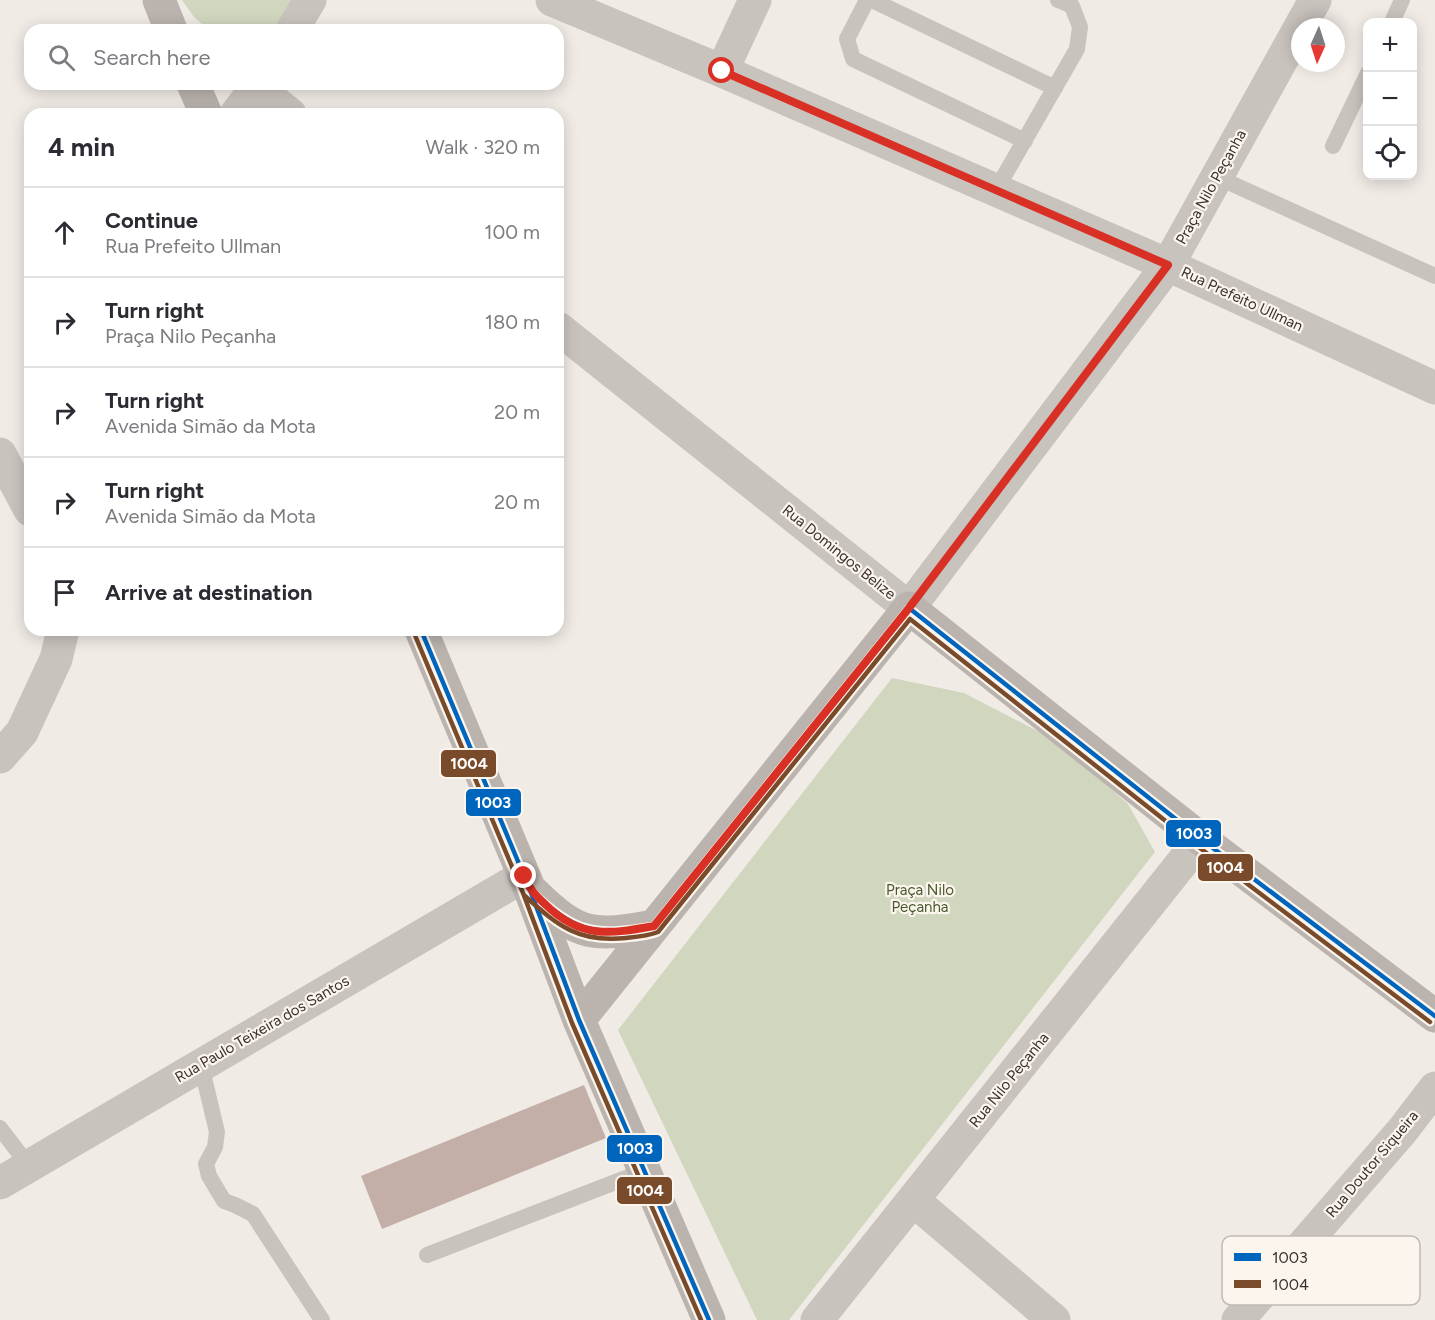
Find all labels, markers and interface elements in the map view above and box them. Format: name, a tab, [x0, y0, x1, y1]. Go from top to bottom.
north arrow	[1291, 18, 1345, 72]
map controls	[1363, 18, 1417, 180]
button: +	[1363, 18, 1417, 72]
search box	[24, 24, 564, 90]
icon: search	[45, 41, 78, 74]
text: Search here	[93, 44, 211, 71]
route start	[708, 57, 734, 83]
button: −	[1363, 72, 1417, 126]
street label: Praça Nilo Peçanha	[1172, 126, 1250, 248]
button: locate	[1363, 126, 1417, 180]
text: 4 min	[48, 131, 115, 163]
text: Walk · 320 m	[426, 135, 540, 159]
text: Continue	[105, 207, 198, 234]
icon: ahead	[48, 216, 81, 249]
text: 100 m	[484, 220, 540, 244]
text: Rua Prefeito Ullman	[105, 234, 281, 258]
street label: Rua Prefeito Ullman	[1178, 263, 1306, 335]
text: Turn right	[105, 297, 204, 324]
icon: right	[48, 306, 81, 339]
text: 180 m	[485, 310, 540, 334]
text: Praça Nilo Peçanha	[105, 324, 276, 348]
text: Turn right	[105, 387, 204, 414]
icon: right	[48, 396, 81, 429]
text: 20 m	[494, 400, 540, 424]
text: Avenida Simão da Mota	[105, 414, 316, 438]
text: Turn right	[105, 477, 204, 504]
icon: right	[48, 486, 81, 519]
text: 20 m	[494, 490, 540, 514]
street label: Rua Domingos Belize	[779, 501, 899, 603]
text: Avenida Simão da Mota	[105, 504, 316, 528]
icon: arrive	[48, 576, 81, 609]
text: Arrive at destination	[105, 579, 313, 606]
line badge: 1004	[440, 749, 497, 778]
text: 1004	[450, 754, 488, 773]
line badge: 1003	[465, 788, 522, 817]
text: 1003	[475, 793, 511, 812]
line badge: 1003	[1165, 819, 1222, 848]
text: 1003	[1176, 824, 1212, 843]
line badge: 1004	[1197, 853, 1254, 882]
text: 1004	[1206, 858, 1244, 877]
route end	[510, 862, 536, 888]
park label: Praça Nilo Peçanha	[886, 881, 954, 916]
street label: Rua Paulo Teixeira dos Santos	[172, 972, 352, 1086]
street label: Rua Nilo Peçanha	[965, 1029, 1053, 1131]
street label: Rua Doutor Siqueira	[1322, 1107, 1422, 1221]
line badge: 1003	[606, 1134, 663, 1163]
text: 1003	[617, 1139, 653, 1158]
line badge: 1004	[616, 1176, 673, 1205]
text: 1004	[626, 1181, 664, 1200]
legend	[1222, 1236, 1420, 1305]
text: 1003	[1272, 1248, 1308, 1267]
text: 1004	[1272, 1275, 1309, 1294]

